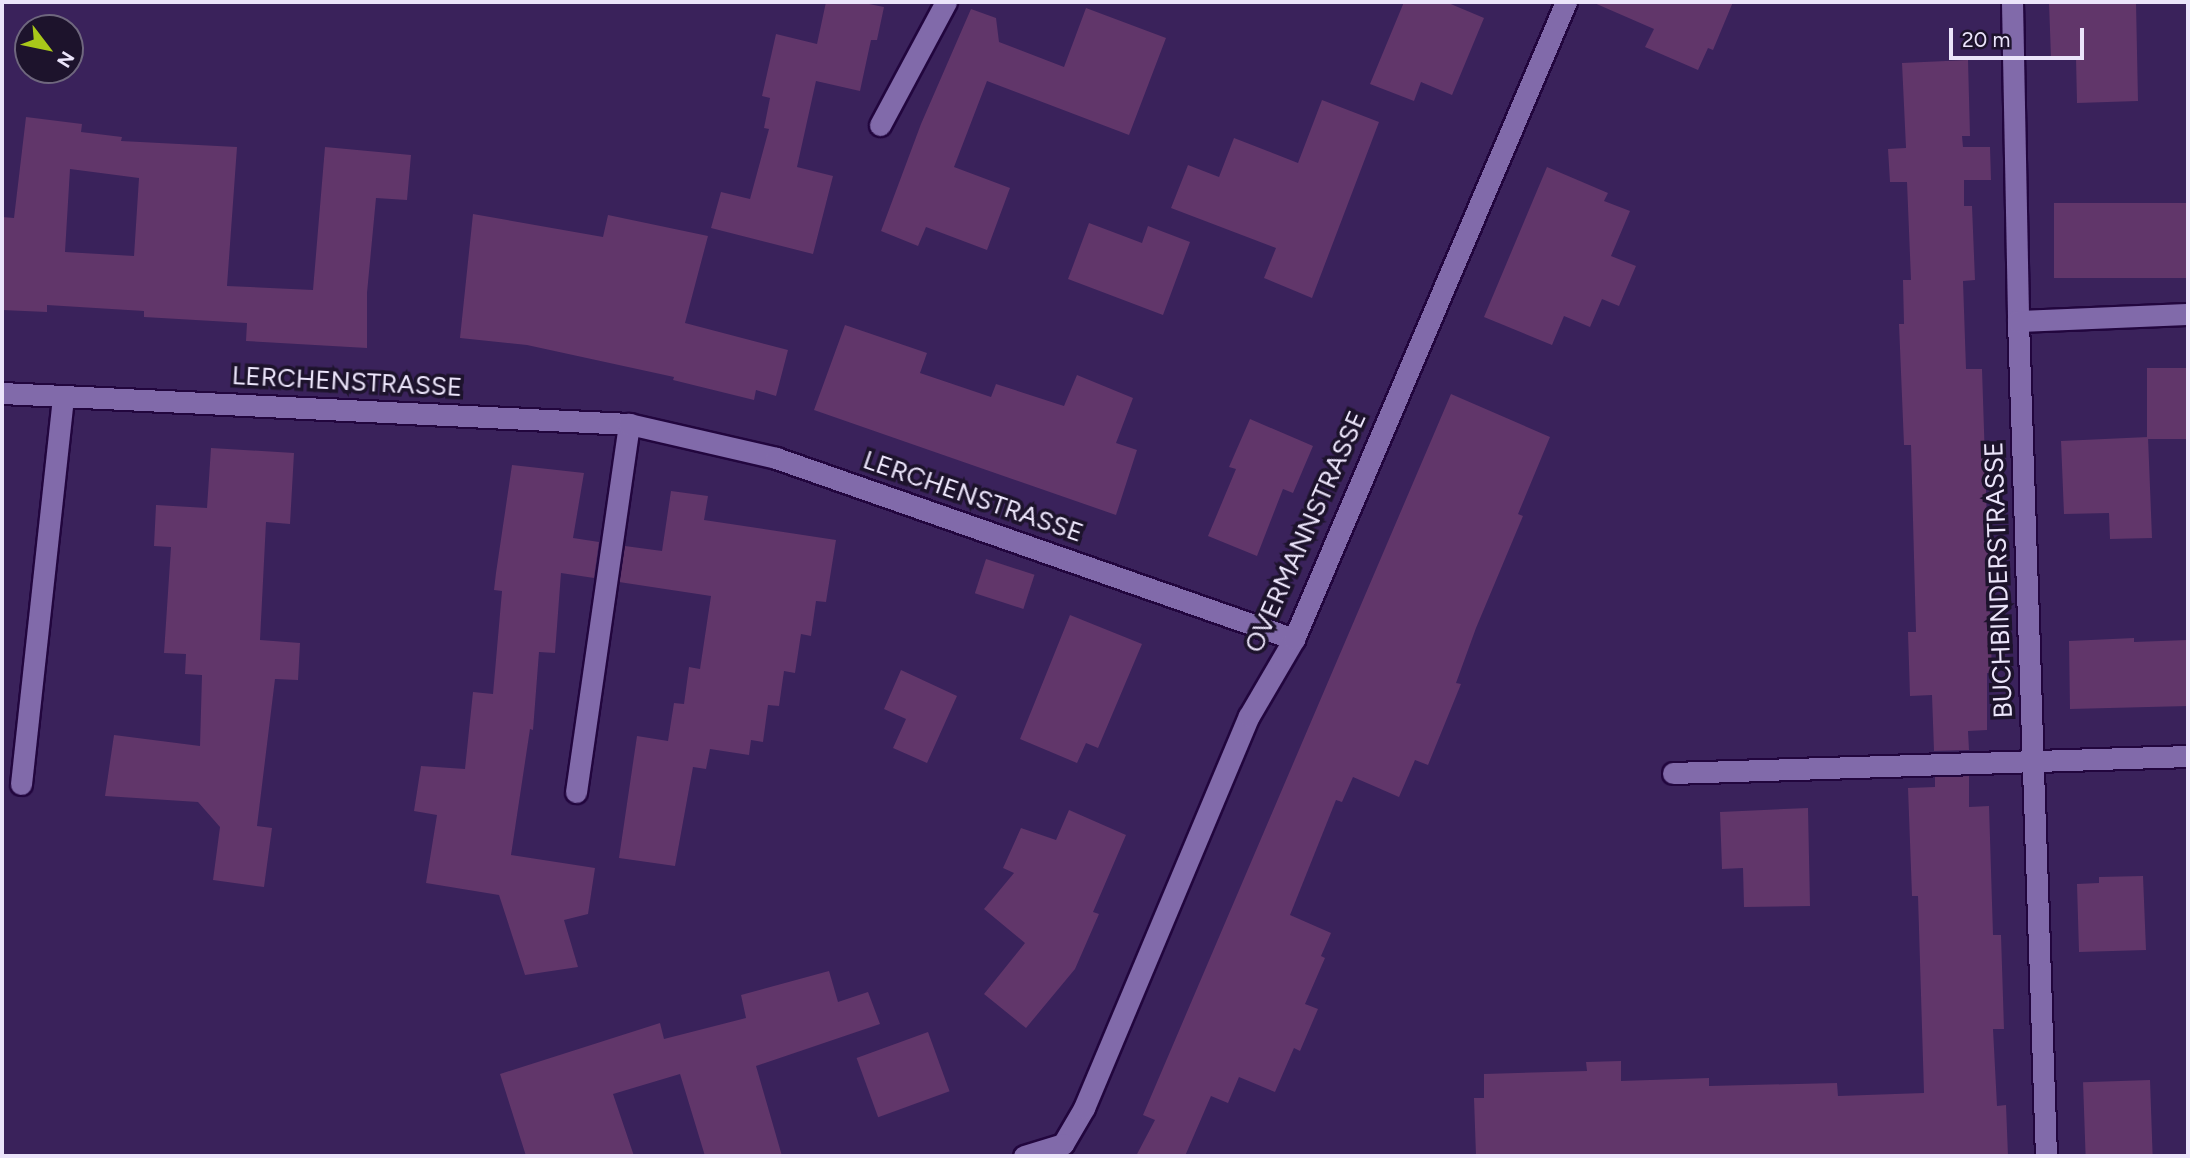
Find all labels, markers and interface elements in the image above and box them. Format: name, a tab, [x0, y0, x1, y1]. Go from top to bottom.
north arrow	[14, 14, 84, 84]
scale bar	[1952, 14, 2087, 58]
text: 20 m	[1962, 27, 2010, 52]
text: N	[52, 47, 79, 72]
street label: LERCHENSTRASSE	[231, 360, 463, 404]
street label: OVERMANNSTRASSE	[1239, 406, 1373, 658]
street label: BUCHBINDERSTRASSE	[1979, 441, 2019, 719]
street label: LERCHENSTRASSE	[859, 445, 1087, 549]

